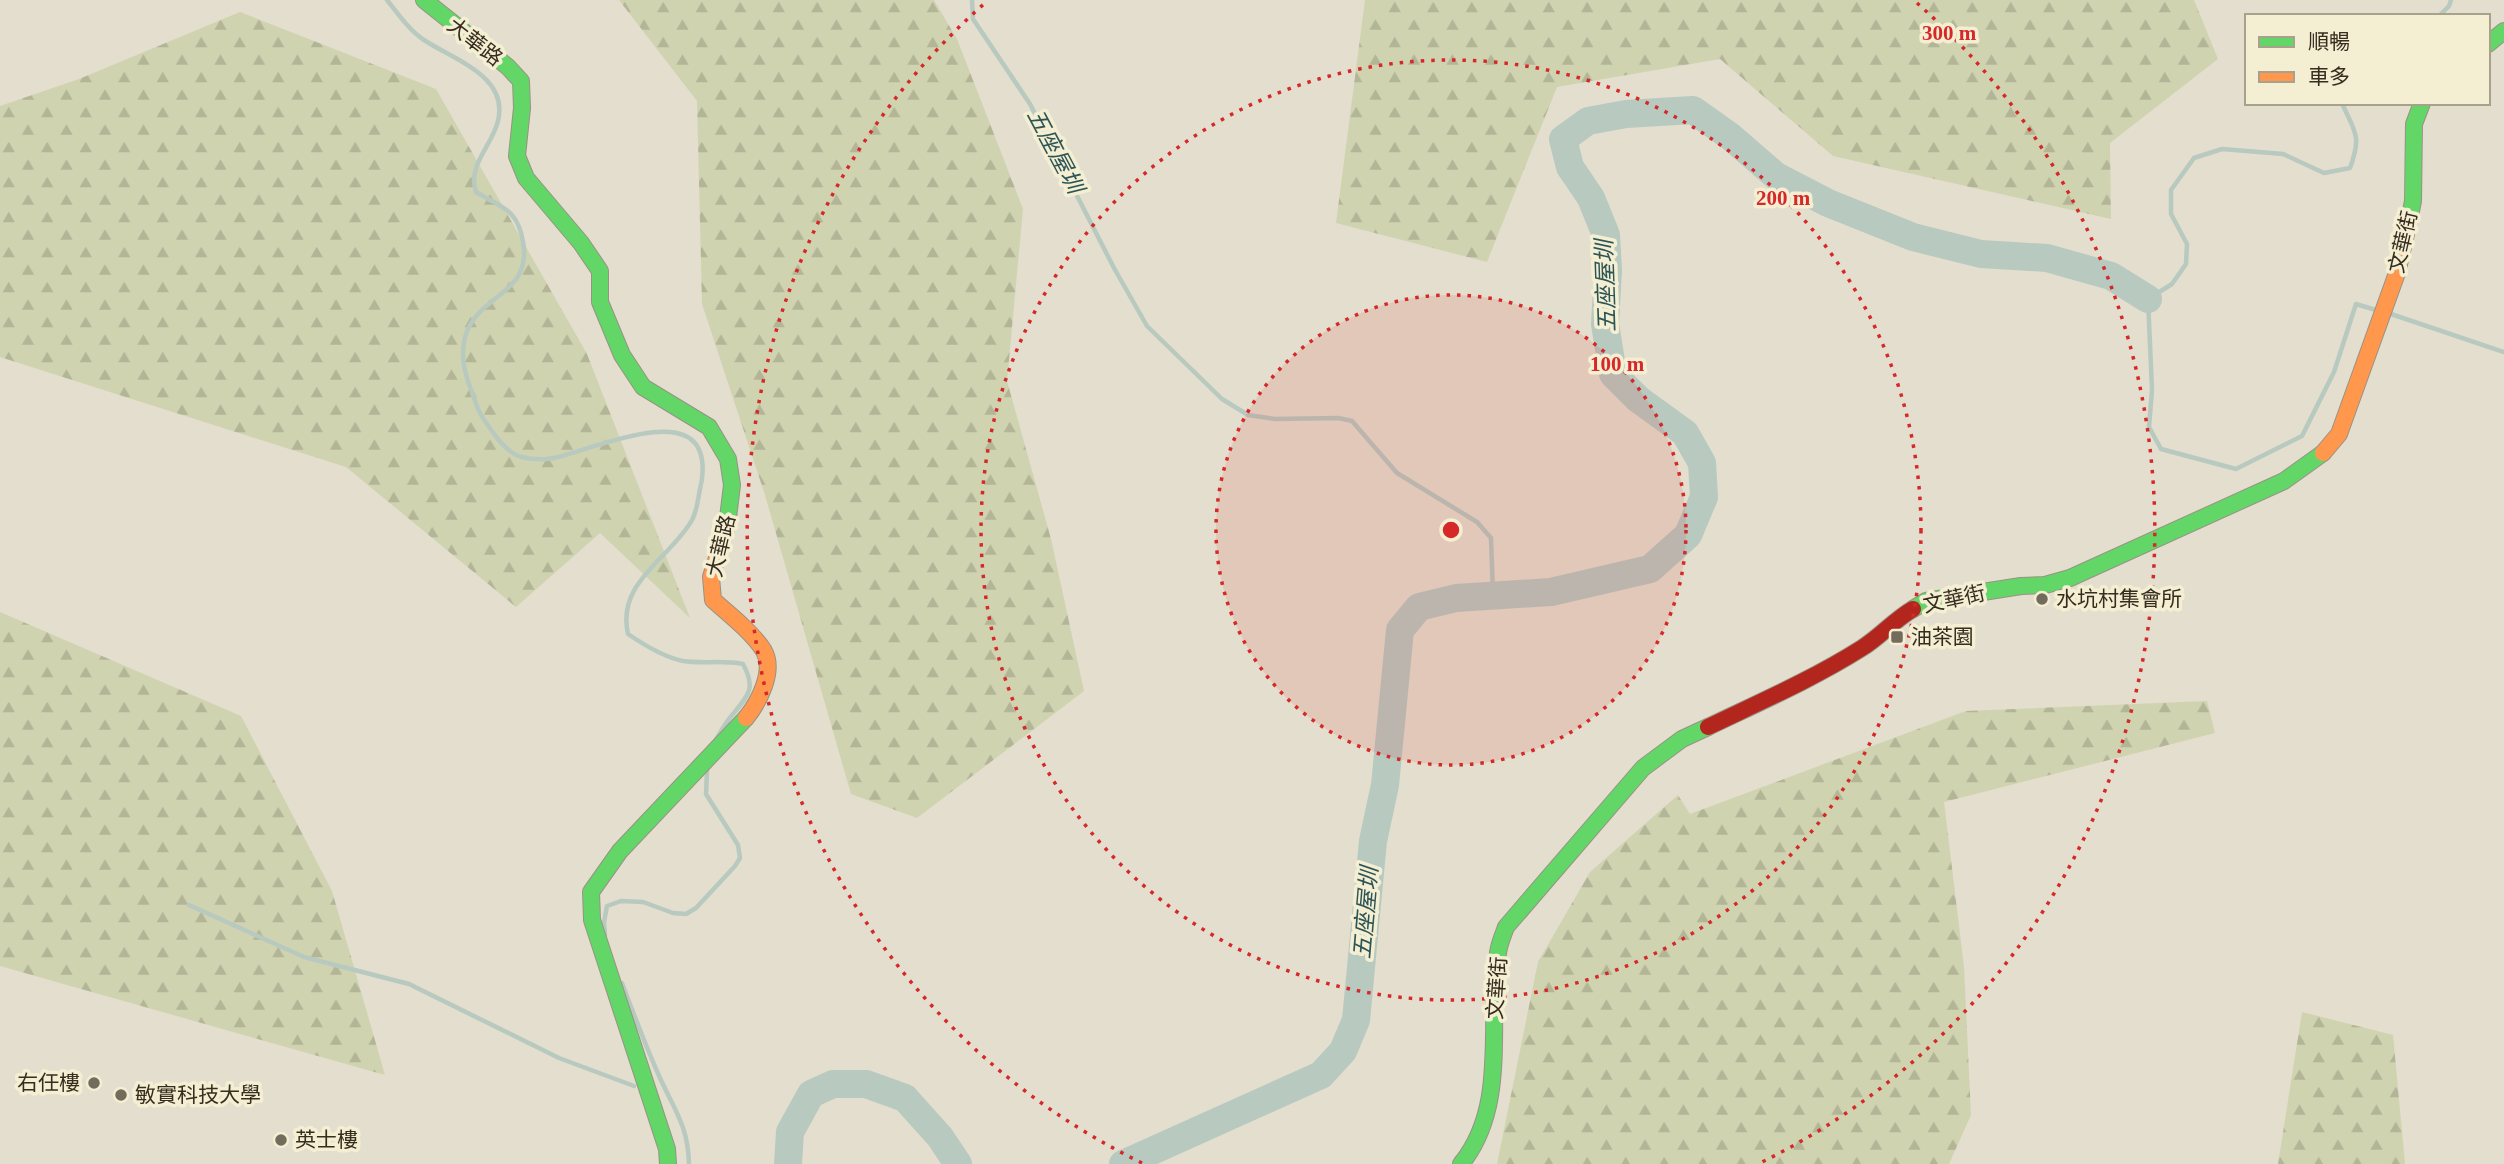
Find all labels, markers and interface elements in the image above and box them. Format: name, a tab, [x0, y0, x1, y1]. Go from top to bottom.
street label: 大華路	[443, 13, 507, 71]
legend	[2245, 14, 2490, 105]
text: 300 m	[1922, 21, 1977, 45]
text: 順暢	[2308, 30, 2350, 54]
text: 車多	[2308, 65, 2350, 89]
water label: 五座屋圳	[1022, 105, 1089, 200]
text: 200 m	[1756, 186, 1811, 210]
street label: 文華街	[2384, 209, 2422, 275]
water label: 五座屋圳	[1592, 237, 1620, 332]
text: 100 m	[1590, 352, 1645, 376]
street label: 大華路	[702, 513, 740, 579]
centre of rings	[1439, 518, 1463, 542]
street label: 文華街	[1921, 581, 1987, 617]
place label: 水坑村集會所	[2056, 587, 2182, 611]
marker: 水坑村集會所	[2034, 591, 2050, 607]
place label: 油茶園	[1911, 625, 1974, 649]
marker: 油茶園	[1889, 629, 1905, 645]
water label: 五座屋圳	[1350, 863, 1383, 960]
street label: 文華街	[1483, 956, 1511, 1020]
place label: 右任樓	[17, 1071, 80, 1095]
marker: 右任樓	[86, 1075, 102, 1091]
place label: 敏實科技大學	[135, 1083, 261, 1107]
marker: 敏實科技大學	[113, 1087, 129, 1103]
place label: 英士樓	[295, 1128, 358, 1152]
marker: 英士樓	[273, 1132, 289, 1148]

